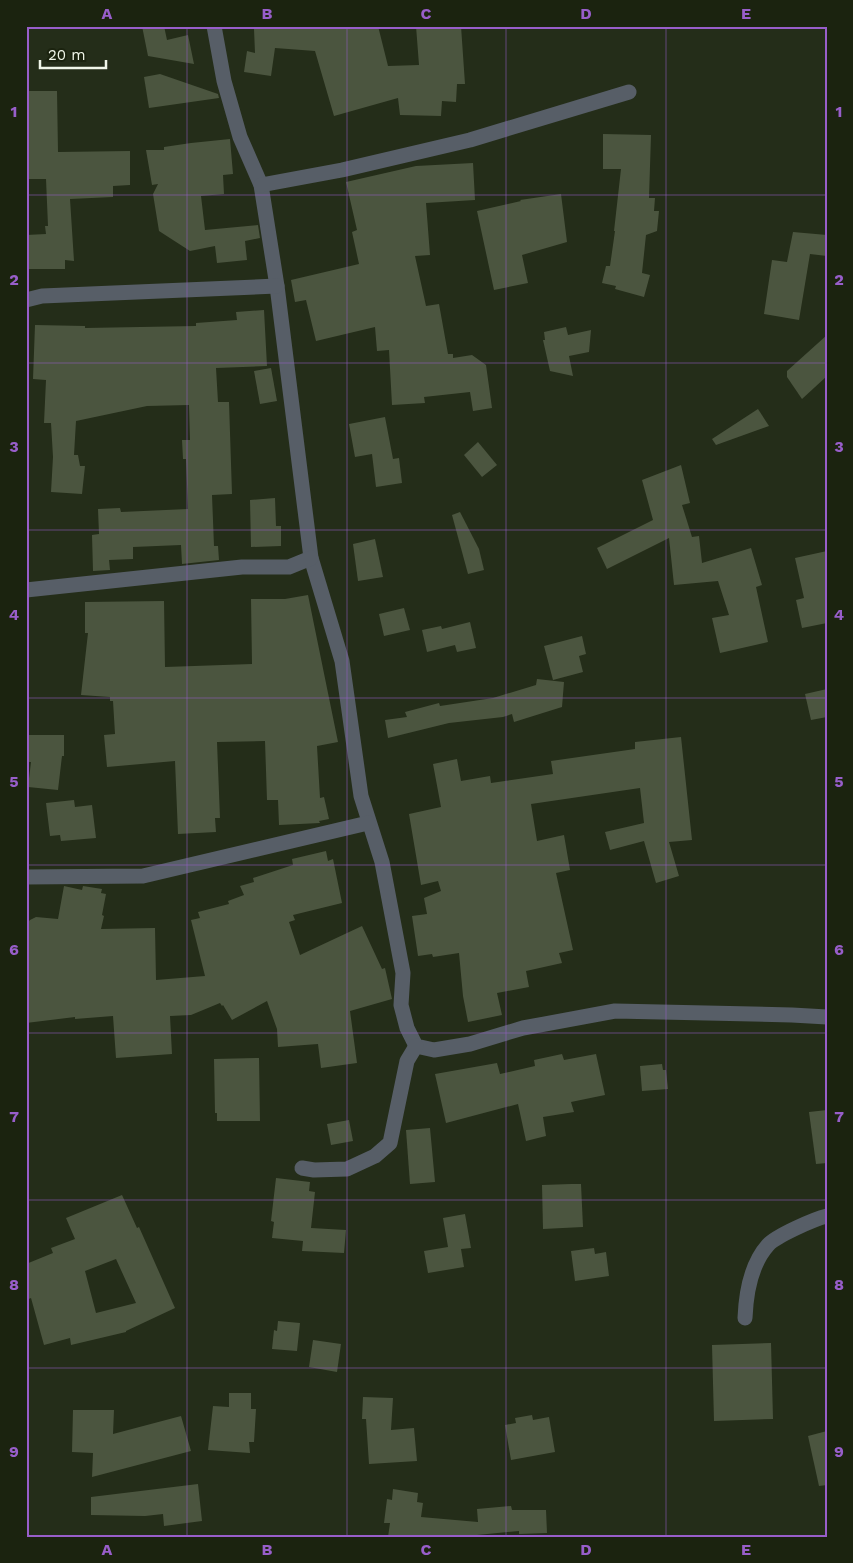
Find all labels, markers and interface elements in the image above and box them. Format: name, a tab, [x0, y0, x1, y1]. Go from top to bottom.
text: A	[102, 4, 113, 23]
text: B	[262, 4, 273, 23]
text: C	[421, 4, 432, 23]
text: D	[580, 4, 592, 23]
text: E	[741, 4, 751, 23]
scale bar	[40, 38, 106, 70]
text: 20 m	[48, 46, 86, 64]
text: 1	[11, 102, 17, 121]
text: 1	[836, 102, 842, 121]
text: 2	[9, 270, 19, 289]
text: 2	[834, 270, 844, 289]
text: 3	[9, 437, 19, 456]
text: 3	[834, 437, 844, 456]
text: 4	[9, 605, 19, 624]
text: 4	[834, 605, 844, 624]
text: 5	[9, 772, 19, 791]
text: 5	[834, 772, 844, 791]
text: 6	[9, 940, 19, 959]
text: 6	[834, 940, 844, 959]
text: 7	[9, 1107, 19, 1126]
text: 7	[834, 1107, 844, 1126]
text: 8	[9, 1275, 19, 1294]
text: 8	[834, 1275, 844, 1294]
text: 9	[9, 1442, 19, 1461]
text: 9	[834, 1442, 844, 1461]
text: A	[102, 1540, 113, 1559]
text: B	[262, 1540, 273, 1559]
text: C	[421, 1540, 432, 1559]
text: D	[580, 1540, 592, 1559]
text: E	[741, 1540, 751, 1559]

